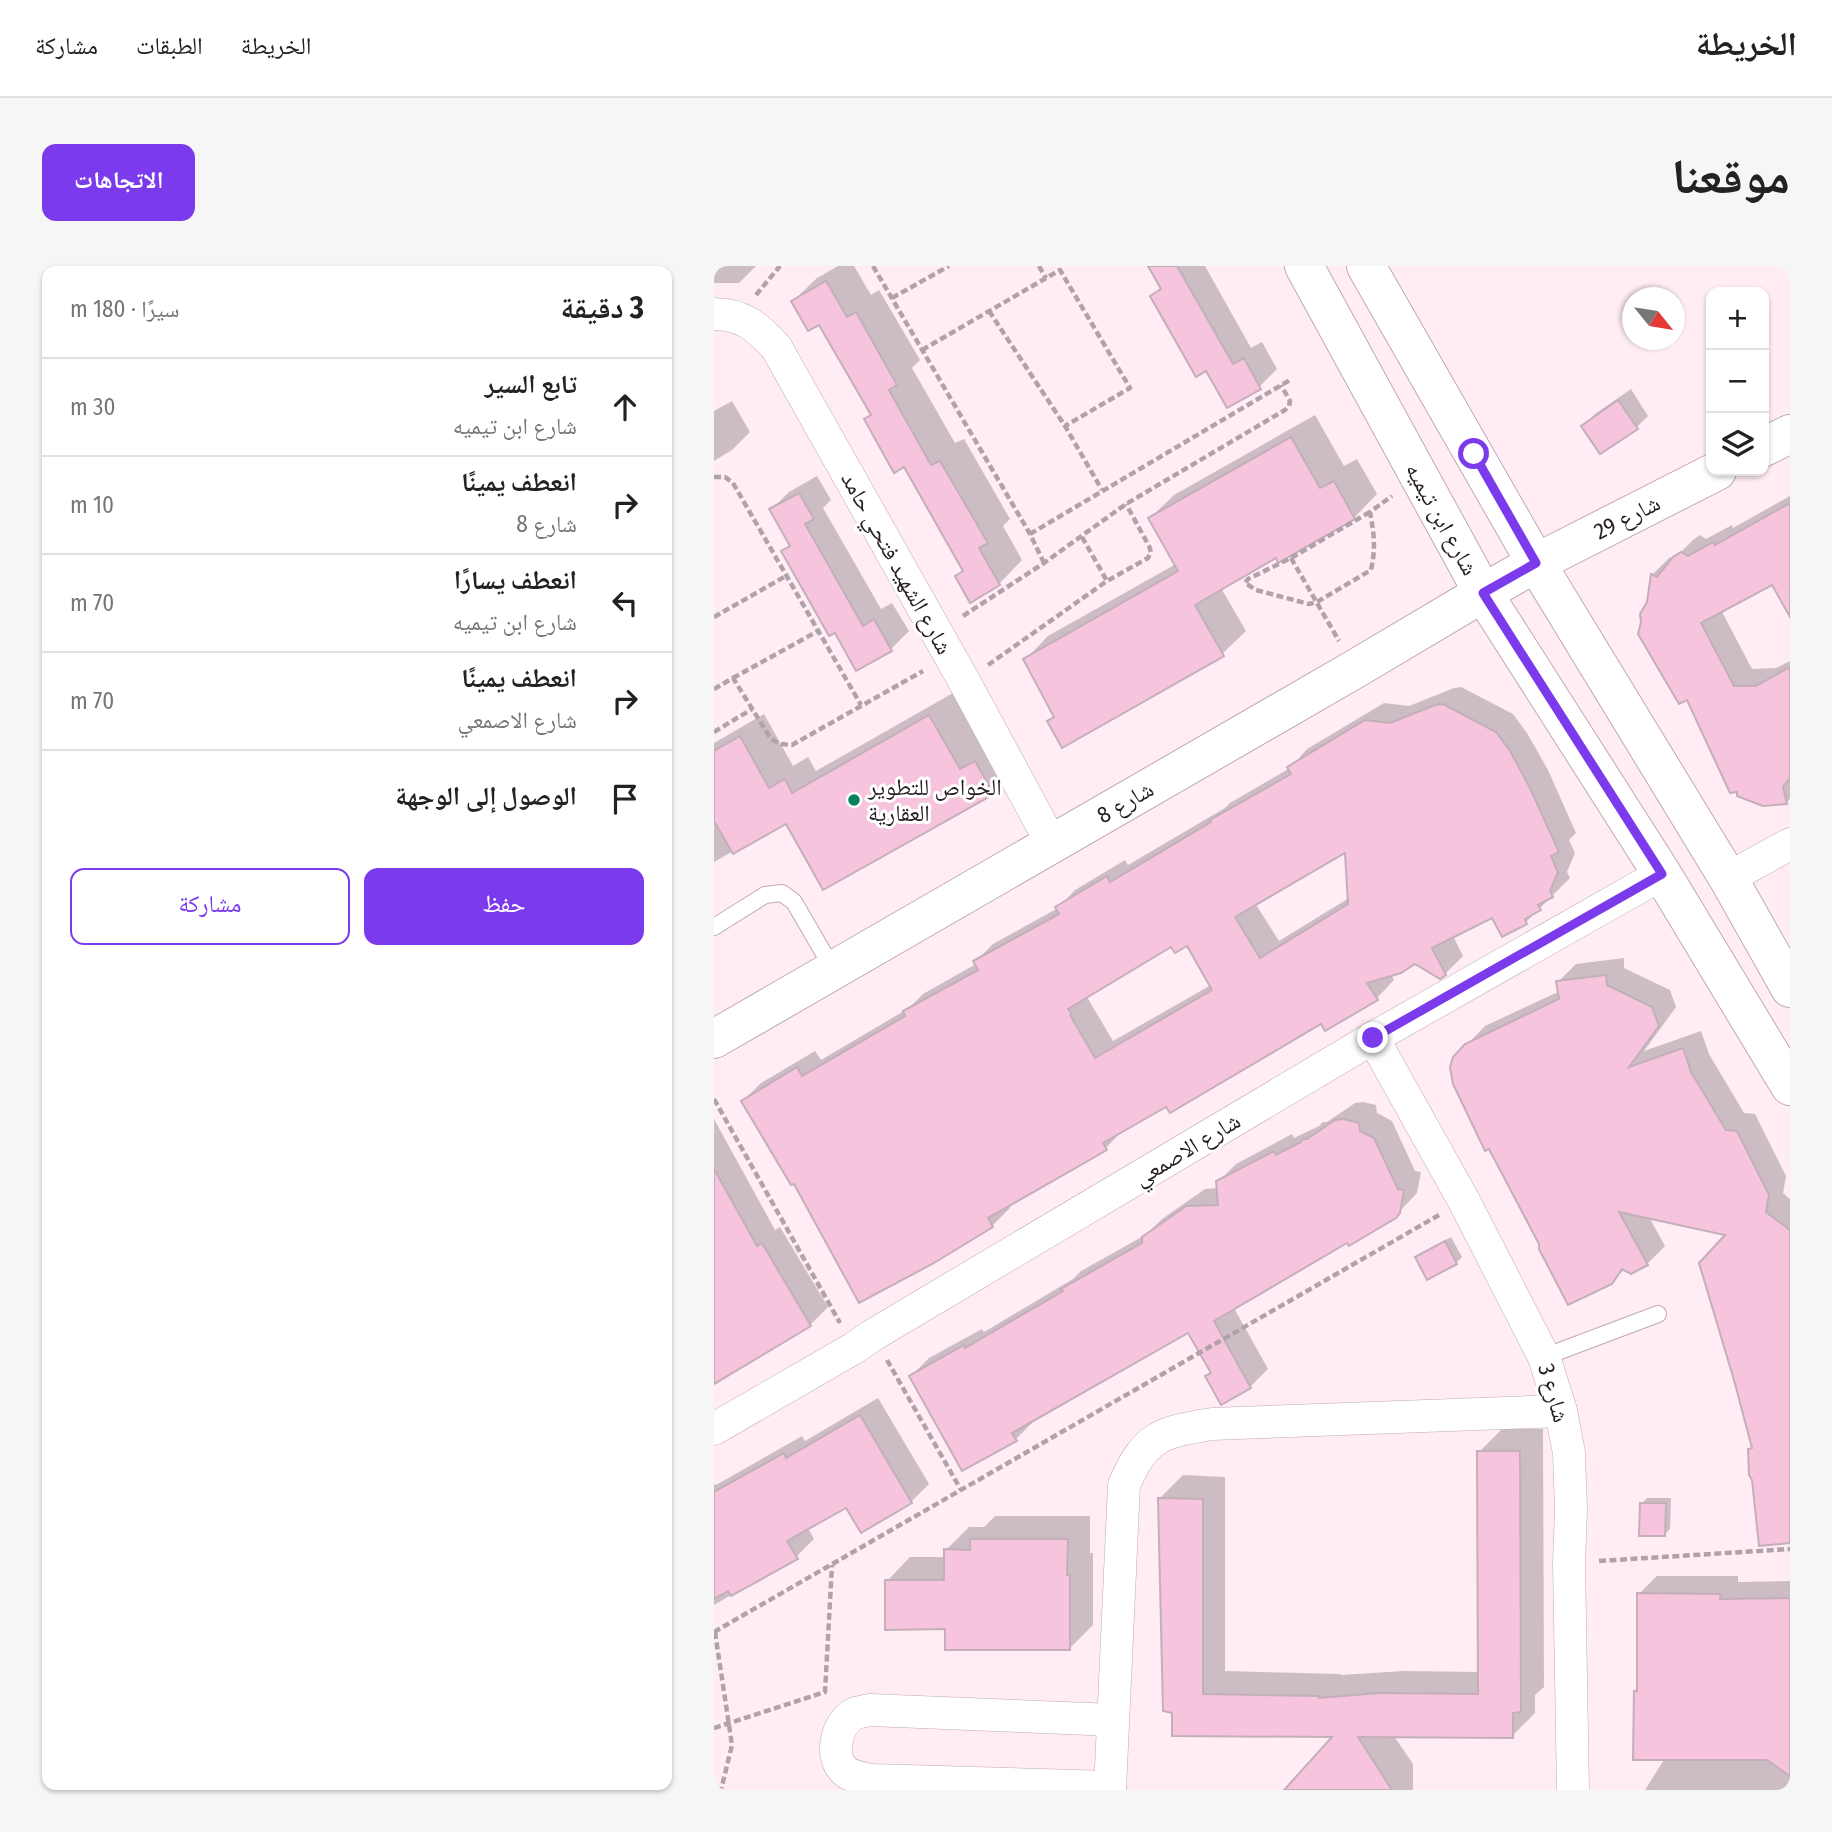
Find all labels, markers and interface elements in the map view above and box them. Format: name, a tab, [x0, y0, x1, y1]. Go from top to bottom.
text: الخريطة	[1696, 24, 1797, 64]
text: مشاركة	[35, 32, 98, 60]
text: الطبقات	[136, 32, 203, 60]
text: الخريطة	[241, 32, 311, 60]
button: الاتجاهات	[42, 144, 195, 221]
text: موقعنا	[1672, 147, 1790, 206]
north arrow	[1622, 287, 1685, 350]
map controls	[1706, 287, 1769, 476]
button: +	[1706, 287, 1769, 350]
text: 3 دقيقة	[561, 290, 644, 326]
text: سيرًا · 180 m	[70, 295, 179, 323]
button: −	[1706, 350, 1769, 413]
text: تابع السير	[485, 369, 577, 400]
icon: ahead	[606, 388, 644, 426]
text: 30 m	[70, 393, 115, 421]
text: شارع ابن تيميه	[453, 412, 577, 440]
button: layers	[1706, 413, 1769, 476]
route start	[1458, 438, 1489, 469]
street label: شارع ابن تيميه	[1399, 458, 1484, 581]
text: انعطف يمينًا	[461, 467, 577, 498]
street label: شارع الشهيد فتحي حامد	[831, 467, 959, 662]
icon: right	[606, 486, 644, 524]
street label: شارع 29	[1589, 489, 1665, 546]
text: 10 m	[70, 491, 114, 519]
text: شارع 8	[516, 510, 577, 538]
text: انعطف يسارًا	[454, 565, 577, 596]
icon: left	[606, 584, 644, 622]
text: 70 m	[70, 589, 114, 617]
text: شارع ابن تيميه	[453, 608, 577, 636]
text: انعطف يمينًا	[461, 663, 577, 694]
icon: right	[606, 682, 644, 720]
text: 70 m	[70, 687, 114, 715]
text: شارع الاصمعي	[458, 706, 577, 734]
place label: الخواص للتطوير العقارية	[867, 773, 1002, 827]
street label: شارع 8	[1092, 775, 1159, 830]
icon: arrive	[606, 780, 644, 818]
text: الوصول إلى الوجهة	[395, 781, 577, 812]
marker: الخواص للتطوير العقارية	[846, 792, 862, 808]
button: مشاركة	[70, 868, 350, 945]
button: حفظ	[364, 868, 644, 945]
route end	[1357, 1022, 1388, 1053]
street label: شارع الاصمعي	[1129, 1106, 1248, 1196]
street label: شارع 3	[1531, 1361, 1576, 1426]

